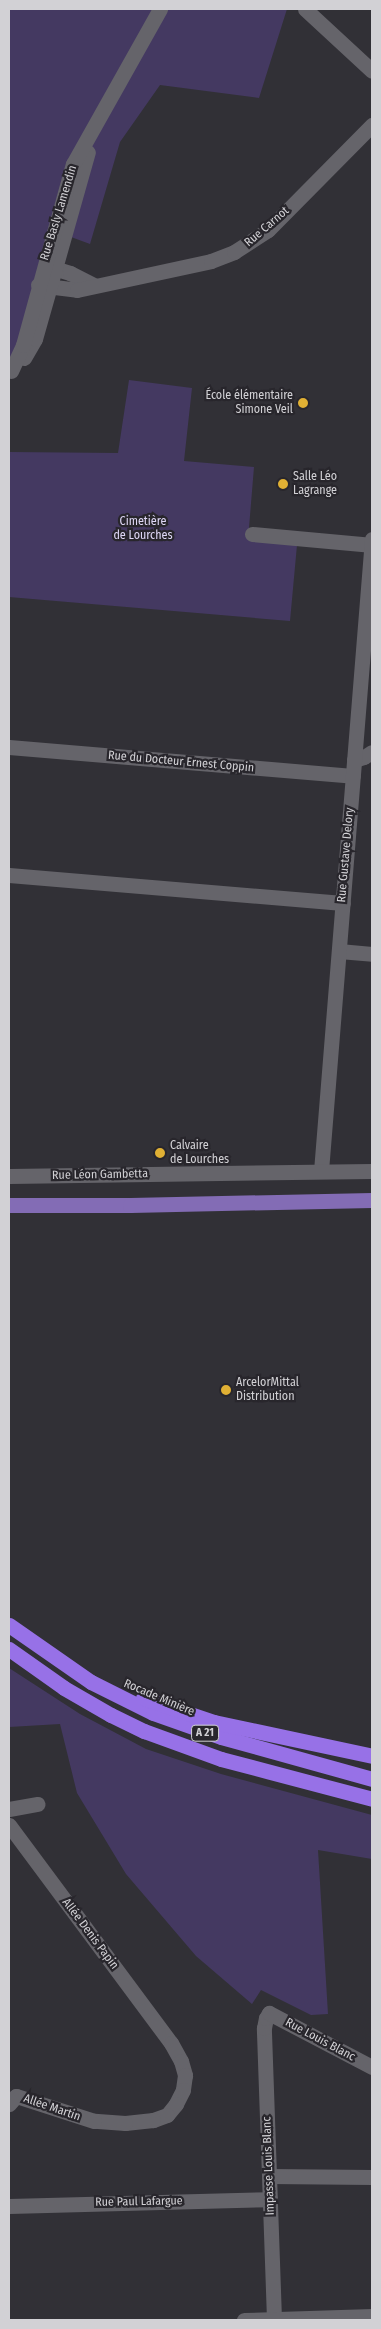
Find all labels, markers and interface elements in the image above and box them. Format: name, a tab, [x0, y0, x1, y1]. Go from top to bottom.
street label: Rue Basly Lamendin	[38, 164, 80, 262]
street label: Rue Carnot	[242, 204, 292, 250]
place label: École élémentaire Simone Veil	[206, 389, 293, 417]
marker: École élémentaire Simone Veil	[297, 397, 309, 409]
place label: Salle Léo Lagrange	[293, 470, 337, 498]
marker: Salle Léo Lagrange	[277, 478, 289, 490]
park label: Cimetière de Lourches	[113, 515, 173, 543]
street label: Rue du Docteur Ernest Coppin	[107, 748, 255, 776]
street label: Rue Gustave Delory	[335, 807, 357, 903]
place label: Calvaire de Lourches	[170, 1139, 229, 1167]
marker: Calvaire de Lourches	[154, 1147, 166, 1159]
street label: Rue Léon Gambetta	[52, 1167, 148, 1183]
place label: ArcelorMittal Distribution	[236, 1376, 299, 1404]
marker: ArcelorMittal Distribution	[220, 1384, 232, 1396]
street label: Rocade Minière	[122, 1677, 196, 1719]
road number: A 21	[190, 1725, 220, 1742]
street label: Allée Denis Papin	[59, 1896, 121, 1972]
street label: Rue Louis Blanc	[283, 2016, 357, 2064]
street label: Allée Martin	[22, 2092, 82, 2124]
street label: Impasse Louis Blanc	[260, 2116, 278, 2216]
street label: Rue Paul Lafargue	[95, 2194, 183, 2210]

